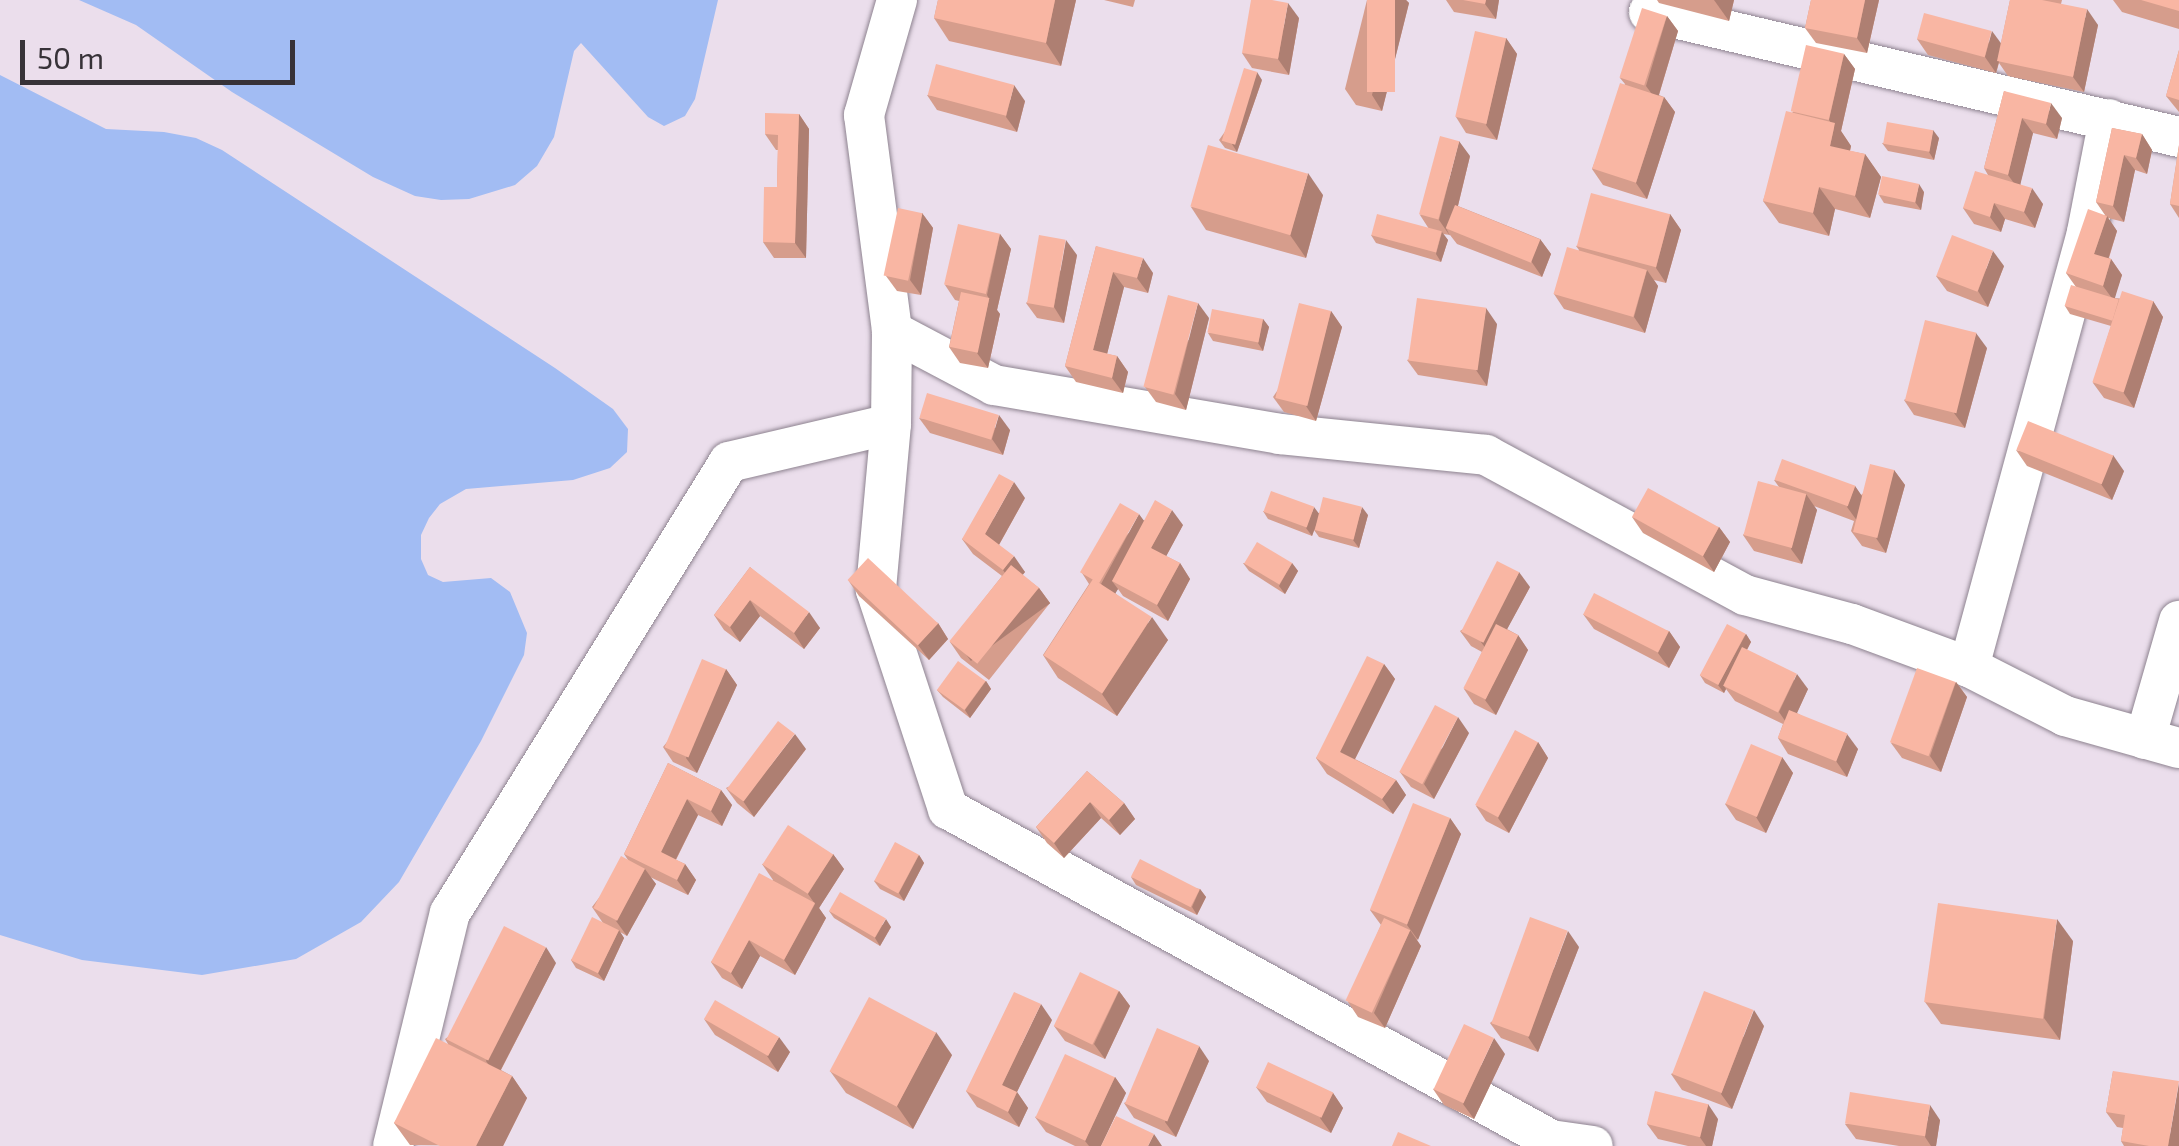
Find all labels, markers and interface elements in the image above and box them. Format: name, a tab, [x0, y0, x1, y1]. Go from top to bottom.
scale bar	[25, 20, 300, 82]
text: 50 m	[37, 39, 104, 75]

